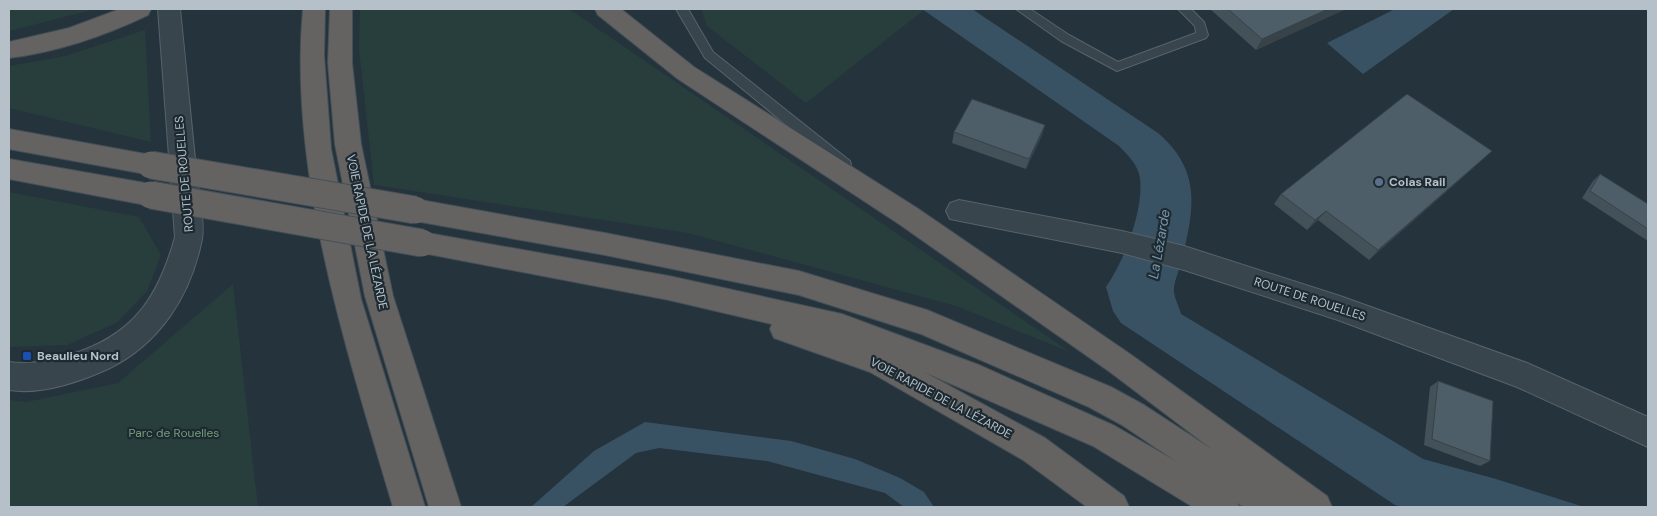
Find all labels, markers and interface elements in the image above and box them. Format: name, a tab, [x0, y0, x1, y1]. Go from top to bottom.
street label: ROUTE DE ROUELLES	[171, 115, 197, 233]
street label: VOIE RAPIDE DE LA LÉZARDE	[343, 153, 391, 311]
place label: Colas Rail	[1389, 174, 1445, 190]
marker: Colas Rail	[1373, 176, 1385, 188]
water label: La Lézarde	[1144, 208, 1174, 280]
street label: ROUTE DE ROUELLES	[1252, 273, 1368, 325]
place label: Beaulieu Nord	[37, 348, 119, 364]
marker: Beaulieu Nord	[21, 350, 33, 362]
street label: VOIE RAPIDE DE LA LÉZARDE	[867, 354, 1015, 442]
park label: Parc de Rouelles	[129, 425, 219, 441]

